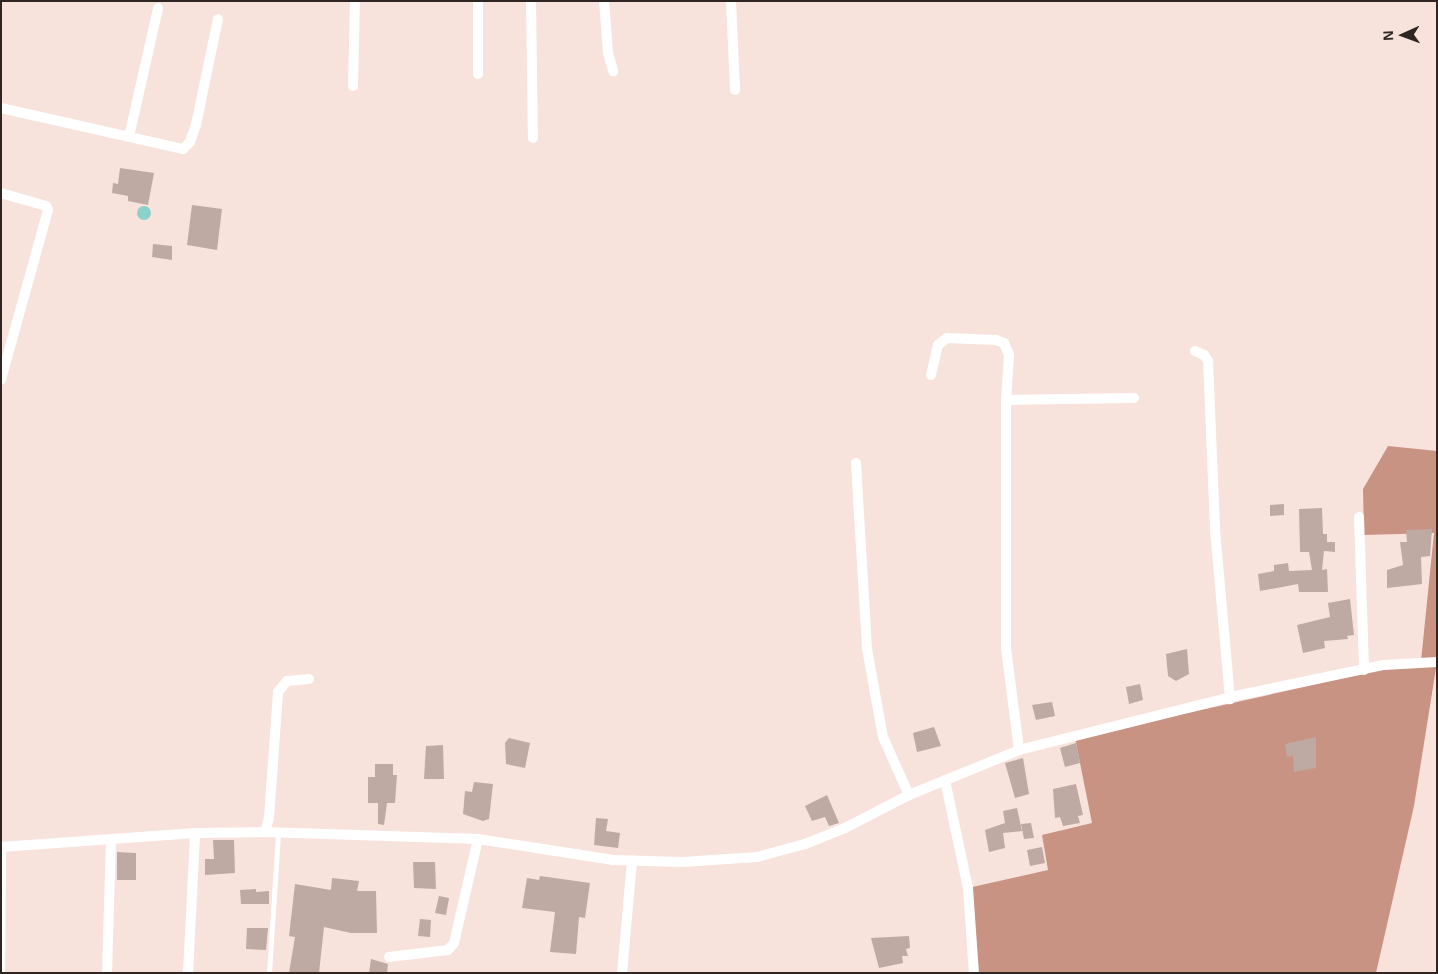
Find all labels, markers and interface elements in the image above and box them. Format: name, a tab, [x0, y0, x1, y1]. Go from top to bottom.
north arrow	[1378, 10, 1428, 60]
text: N	[1380, 30, 1396, 41]

